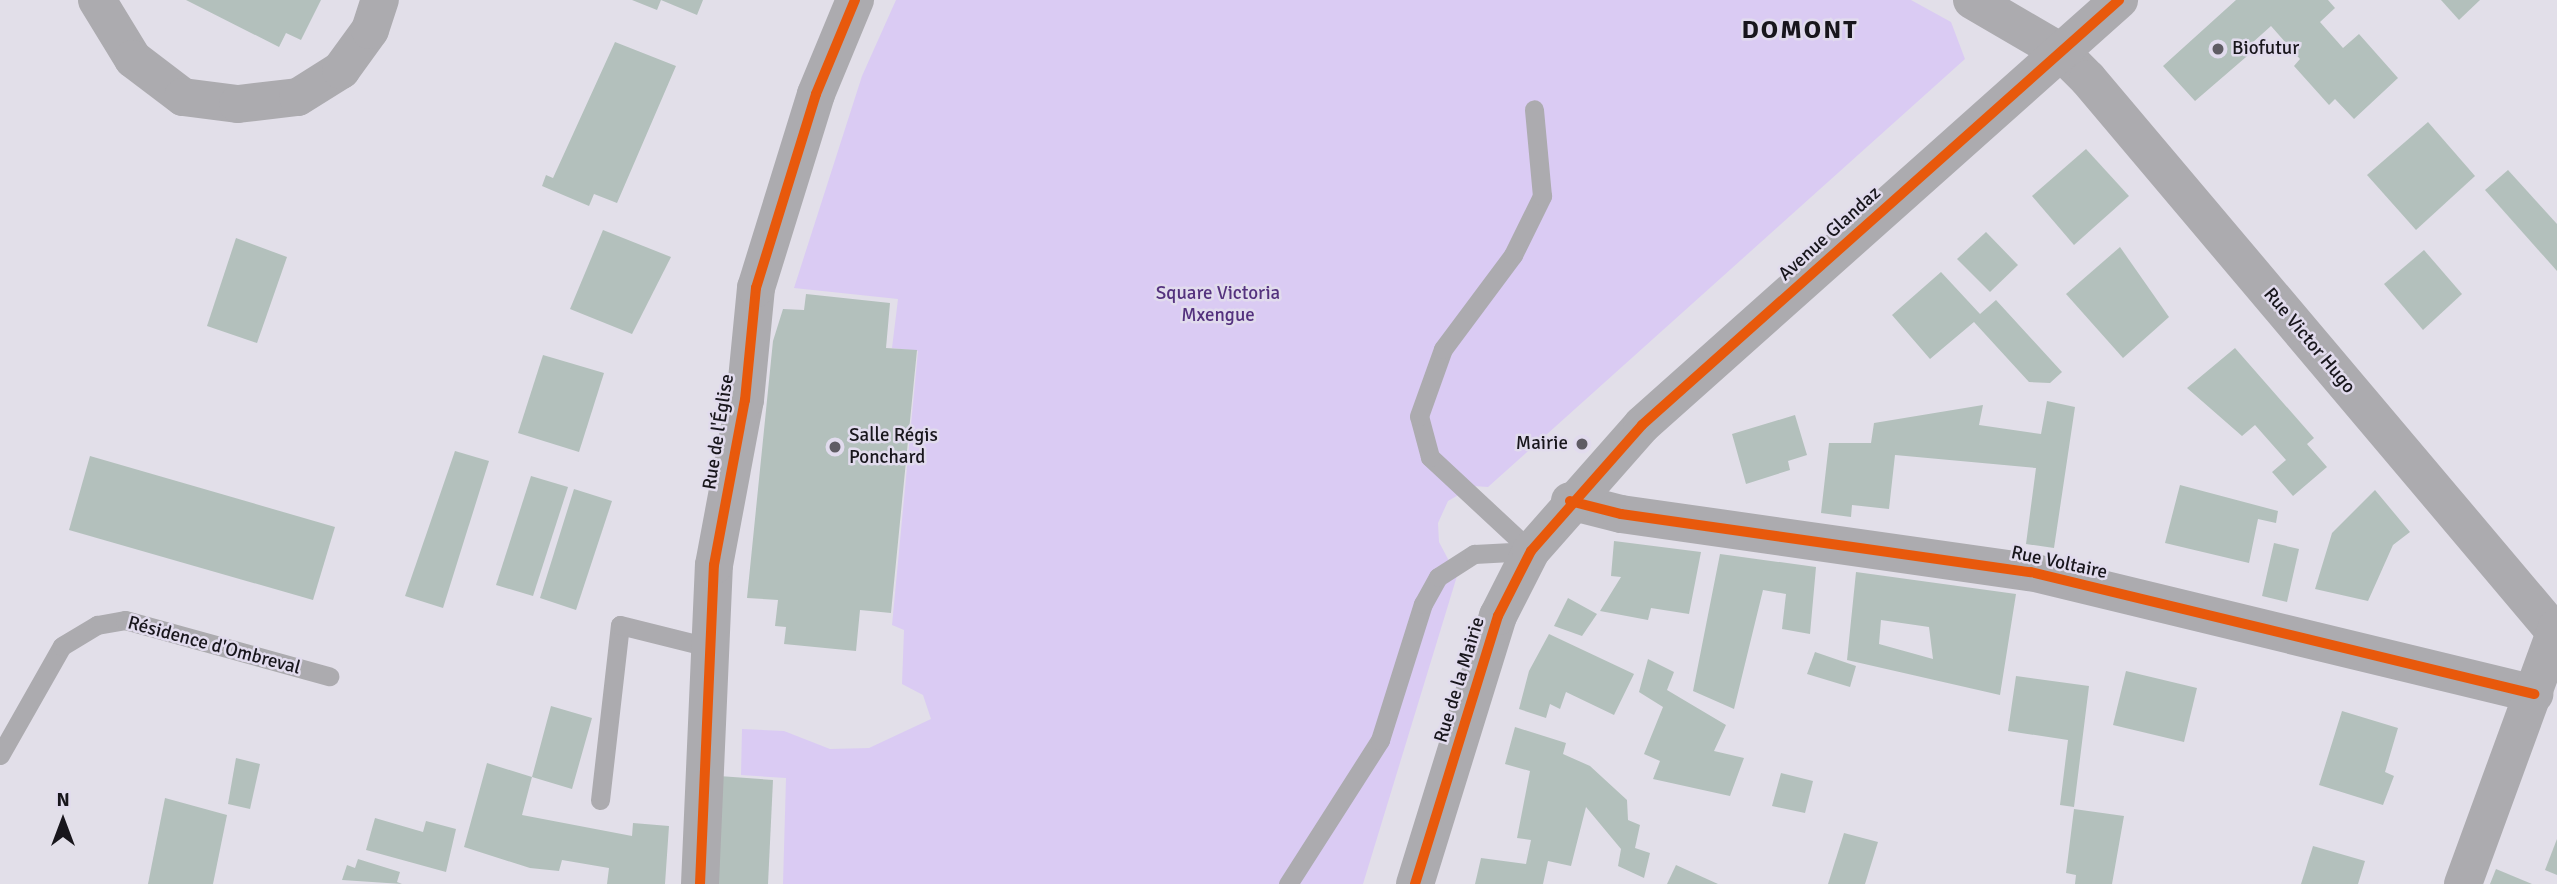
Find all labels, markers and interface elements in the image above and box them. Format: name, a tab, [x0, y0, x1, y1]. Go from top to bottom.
district label: DOMONT	[1742, 15, 1858, 47]
place label: Biofutur	[2232, 38, 2299, 60]
marker: Biofutur	[2210, 41, 2226, 57]
street label: Avenue Glandaz	[1774, 182, 1886, 286]
park label: Square Victoria Mxengue	[1156, 283, 1280, 327]
street label: Rue Victor Hugo	[2258, 284, 2360, 398]
street label: Rue de l'Église	[699, 373, 739, 491]
place label: Salle Régis Ponchard	[849, 425, 938, 469]
place label: Mairie	[1516, 433, 1568, 455]
marker: Mairie	[1574, 436, 1590, 452]
marker: Salle Régis Ponchard	[827, 439, 843, 455]
street label: Rue Voltaire	[2009, 542, 2109, 584]
street label: Résidence d'Ombreval	[125, 612, 303, 680]
street label: Rue de la Mairie	[1430, 614, 1490, 746]
north arrow	[28, 786, 98, 856]
text: N	[56, 788, 70, 812]

